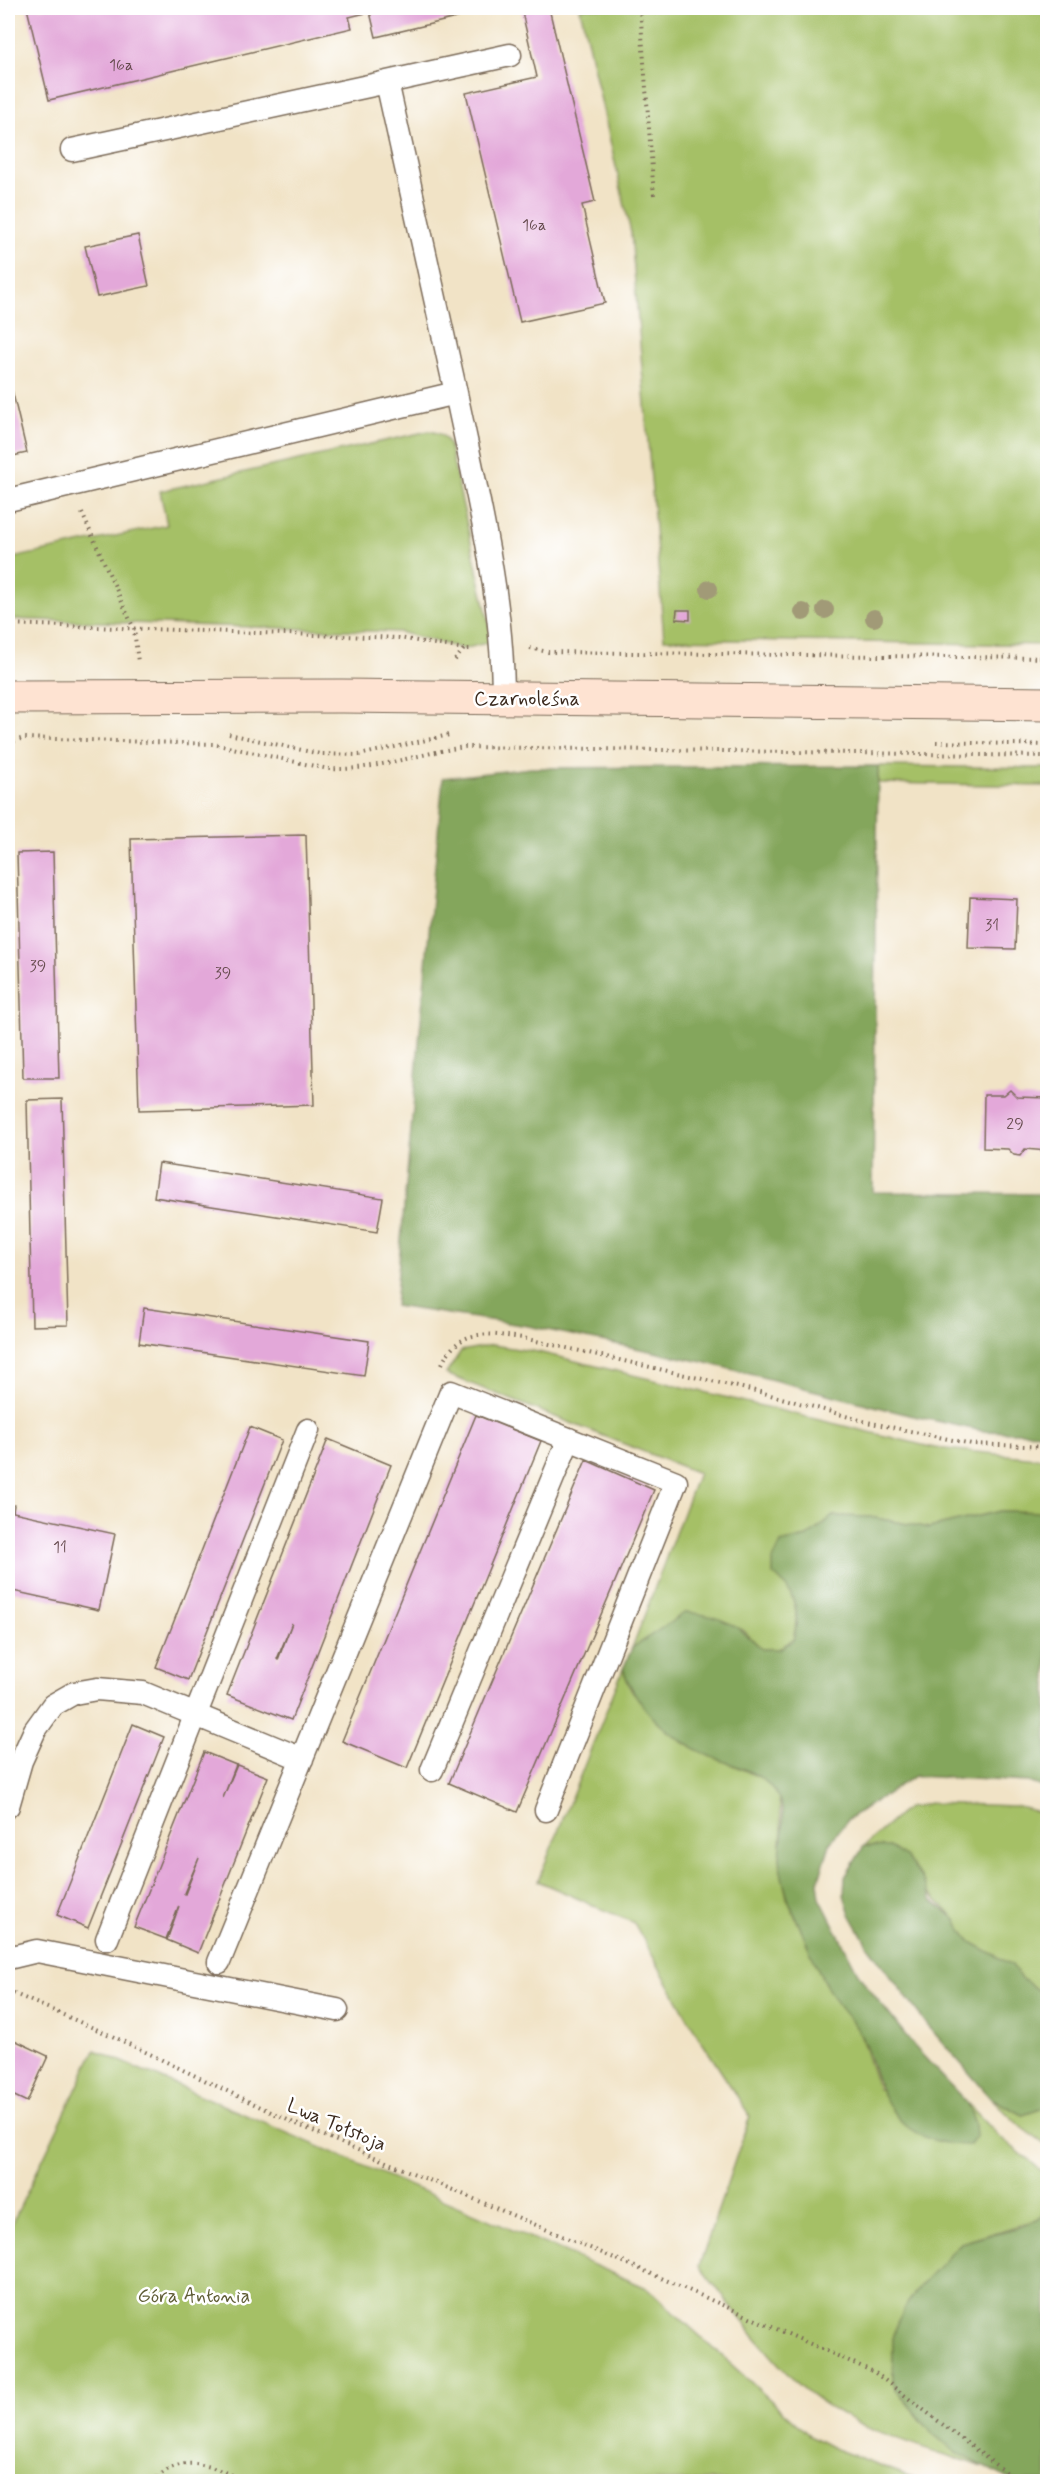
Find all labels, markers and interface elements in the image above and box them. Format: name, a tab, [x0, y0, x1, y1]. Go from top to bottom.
house number: 16a	[109, 55, 133, 76]
house number: 16a	[522, 215, 546, 236]
street label: Czarnoleśna	[474, 686, 580, 713]
house number: 31	[985, 915, 999, 936]
house number: 39	[30, 956, 46, 977]
house number: 39	[215, 963, 231, 984]
house number: 29	[1006, 1114, 1024, 1135]
house number: 11	[53, 1537, 67, 1558]
street label: Lwa Tołstoja	[283, 2092, 390, 2158]
park label: Góra Antonia	[138, 2283, 250, 2310]

